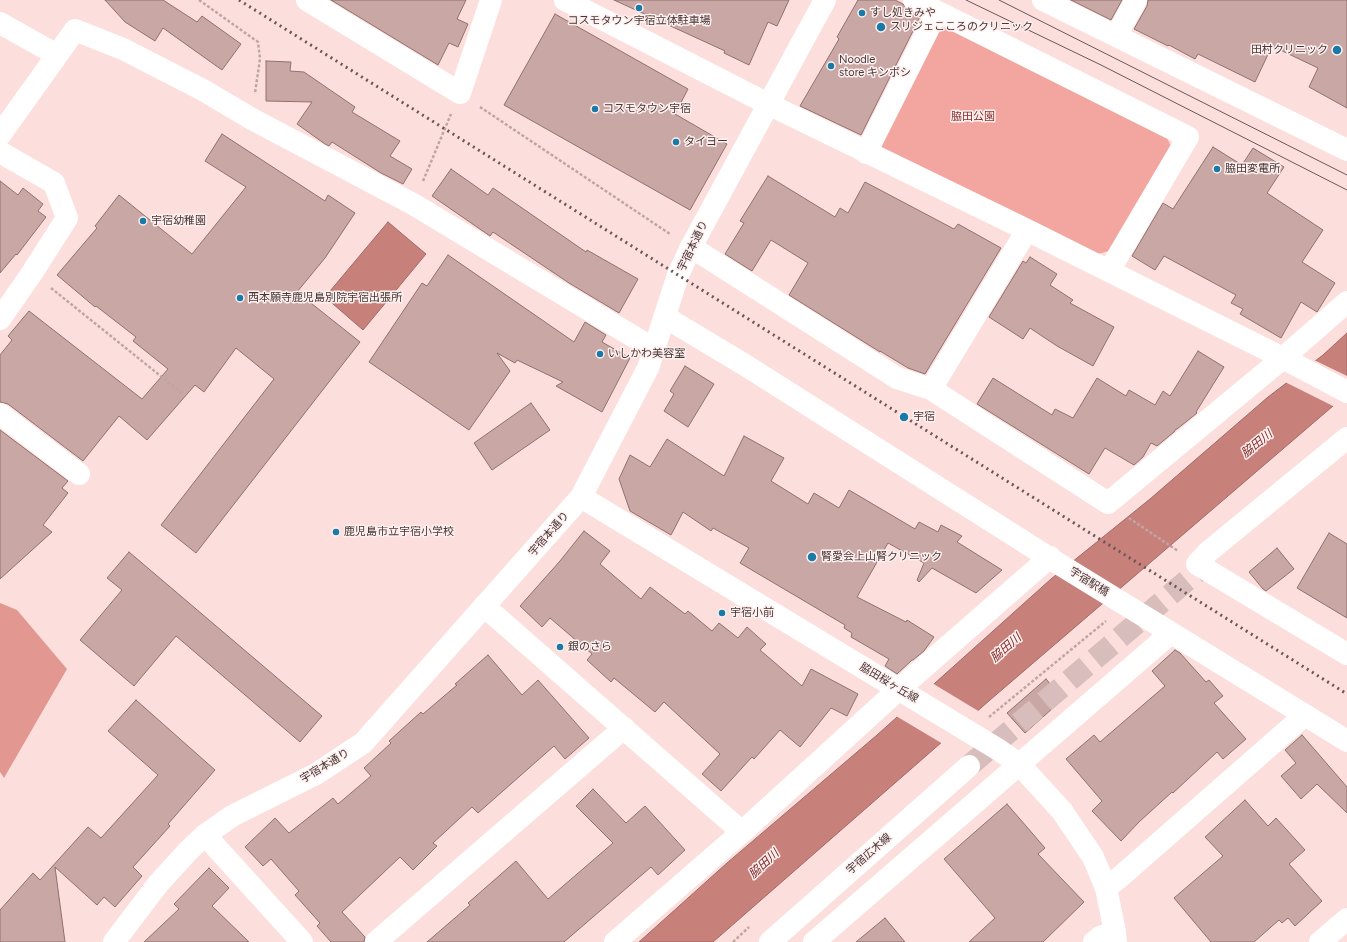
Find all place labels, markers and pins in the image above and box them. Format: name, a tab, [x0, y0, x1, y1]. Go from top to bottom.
marker: コスモタウン宇宿立体駐車場	[634, 3, 644, 13]
place label: すし処きみや	[870, 6, 936, 20]
marker: すし処きみや	[857, 8, 867, 18]
place label: コスモタウン宇宿立体駐車場	[568, 14, 710, 28]
place label: スリジェこころのクリニック	[890, 20, 1033, 34]
marker: スリジェこころのクリニック	[875, 21, 887, 33]
place label: 田村クリニック	[1251, 43, 1328, 57]
marker: 田村クリニック	[1331, 44, 1343, 56]
place label: Noodle store キンボシ	[839, 53, 911, 79]
marker: Noodle store キンボシ	[826, 61, 836, 71]
place label: コスモタウン宇宿	[603, 102, 691, 116]
marker: コスモタウン宇宿	[590, 104, 600, 114]
place label: タイヨー	[684, 135, 728, 149]
marker: タイヨー	[671, 137, 681, 147]
place label: 脇田変電所	[1225, 162, 1280, 176]
marker: 脇田変電所	[1212, 164, 1222, 174]
place label: 宇宿幼稚園	[151, 214, 206, 228]
marker: 宇宿幼稚園	[138, 216, 148, 226]
place label: 西本願寺鹿児島別院宇宿出張所	[248, 291, 402, 305]
marker: 西本願寺鹿児島別院宇宿出張所	[235, 293, 245, 303]
place label: いしかわ美容室	[608, 347, 685, 361]
marker: いしかわ美容室	[595, 349, 605, 359]
place label: 宇宿	[913, 410, 935, 424]
marker: 宇宿	[898, 411, 910, 423]
place label: 鹿児島市立宇宿小学校	[344, 525, 454, 539]
marker: 鹿児島市立宇宿小学校	[331, 527, 341, 537]
place label: 腎愛会上山腎クリニック	[821, 550, 942, 564]
marker: 腎愛会上山腎クリニック	[806, 551, 818, 563]
place label: 宇宿小前	[730, 606, 774, 620]
marker: 宇宿小前	[717, 608, 727, 618]
place label: 銀のさら	[568, 640, 612, 654]
marker: 銀のさら	[555, 642, 565, 652]

